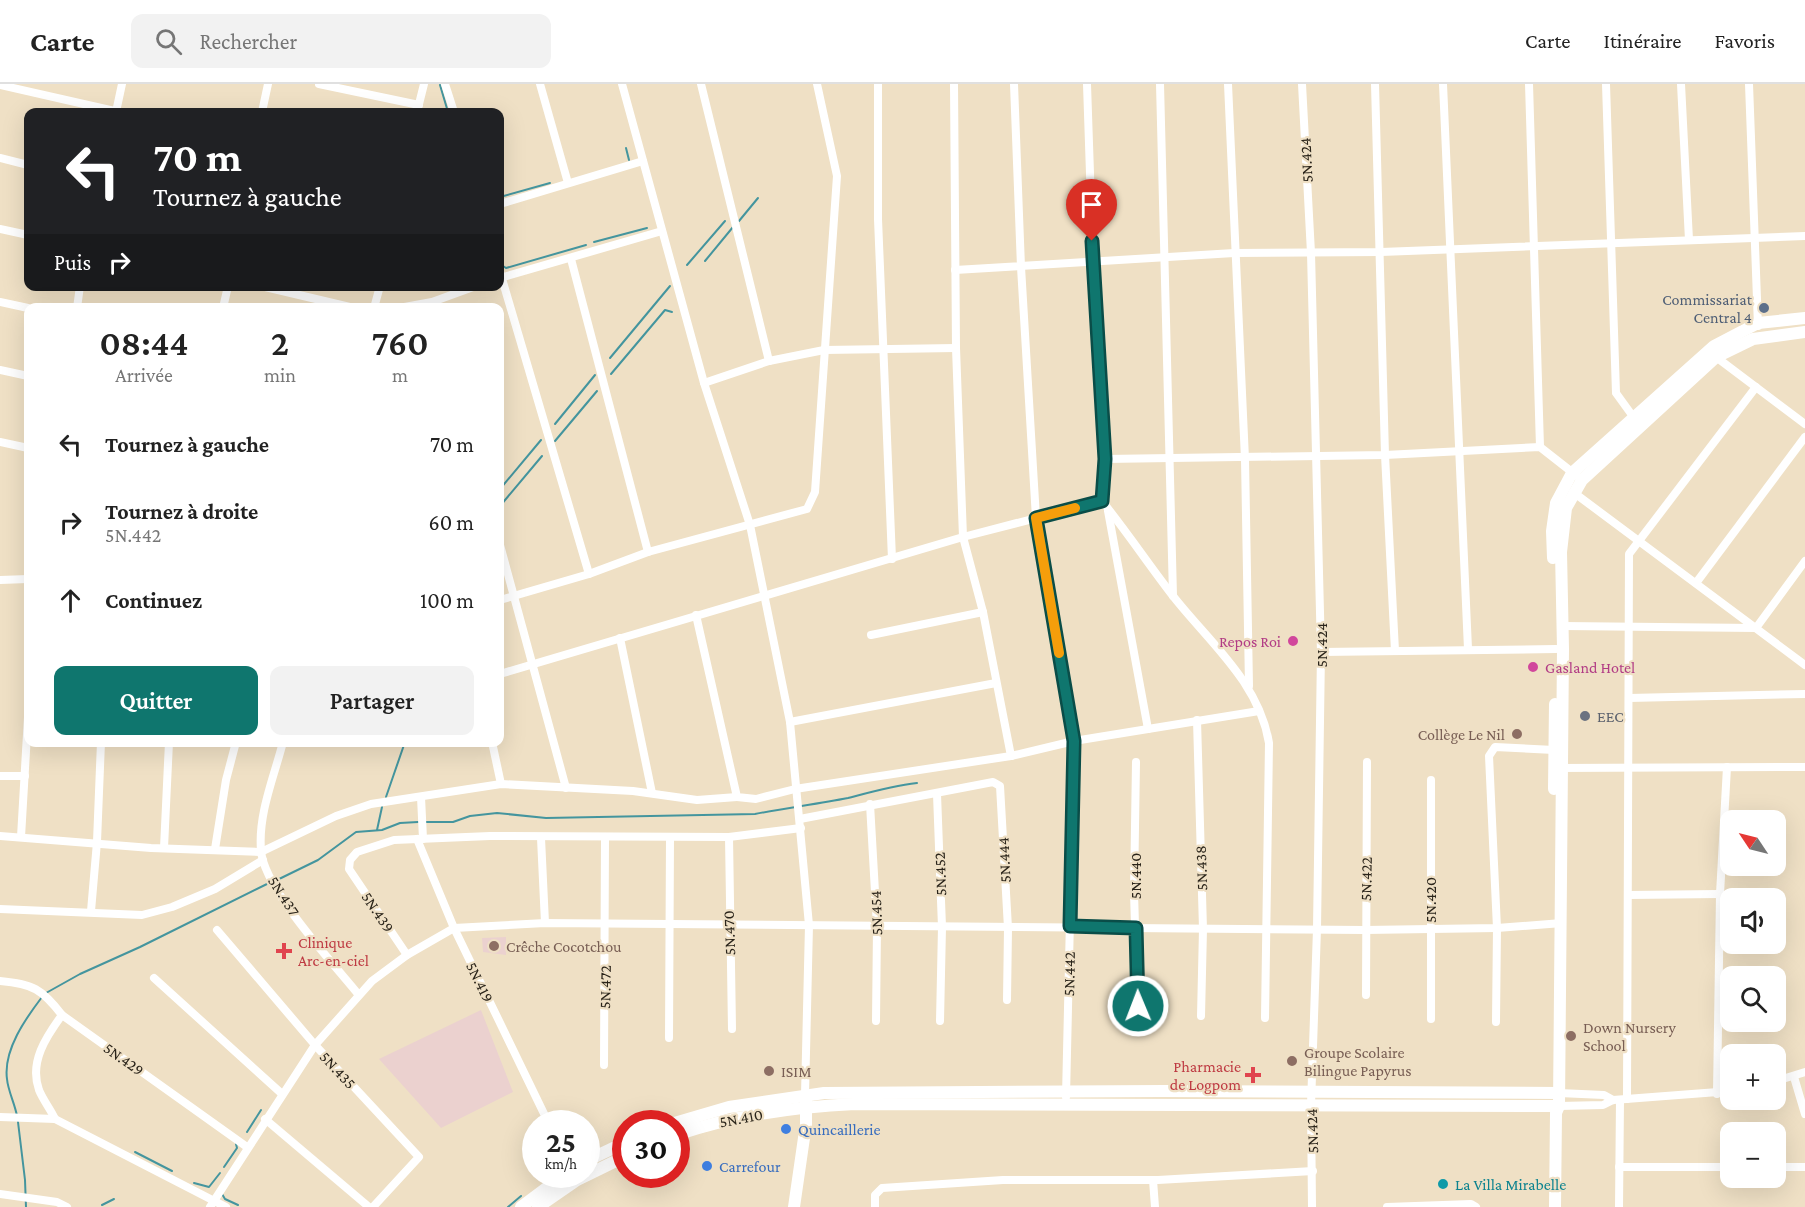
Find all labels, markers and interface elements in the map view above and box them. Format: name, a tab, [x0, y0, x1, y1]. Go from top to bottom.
search box	[131, 14, 551, 68]
icon: search	[152, 25, 185, 58]
text: Carte	[30, 26, 95, 57]
text: Rechercher	[200, 29, 297, 54]
text: Carte	[1525, 29, 1571, 53]
text: Itinéraire	[1604, 29, 1681, 53]
text: Favoris	[1714, 29, 1775, 53]
icon: left	[54, 132, 132, 210]
text: 70 m	[153, 133, 242, 180]
street label: 5N.424	[1296, 137, 1316, 183]
pin	[1066, 179, 1117, 241]
text: Tournez à gauche	[153, 182, 342, 212]
icon: arrive	[1075, 188, 1108, 221]
icon: right	[103, 246, 136, 279]
text: Puis	[54, 250, 91, 275]
place label: Commissariat Central 4	[1662, 291, 1753, 326]
marker: Commissariat Central 4	[1757, 301, 1771, 315]
text: 08:44	[100, 323, 189, 363]
text: 2	[271, 323, 289, 363]
text: 760	[372, 323, 429, 363]
text: Arrivée	[115, 364, 173, 386]
text: min	[264, 364, 296, 386]
text: m	[392, 364, 408, 386]
icon: left	[54, 428, 87, 461]
text: Tournez à gauche	[105, 432, 269, 457]
text: 70 m	[430, 432, 474, 457]
text: Tournez à droite	[105, 499, 258, 524]
icon: right	[54, 506, 87, 539]
text: 60 m	[429, 510, 474, 535]
text: 5N.442	[105, 524, 161, 546]
icon: ahead	[54, 584, 87, 617]
text: Continuez	[105, 588, 202, 613]
text: 100 m	[420, 588, 474, 613]
street label: 5N.424	[1313, 623, 1330, 668]
place label: Repos Roi	[1219, 633, 1281, 651]
marker: Repos Roi	[1286, 634, 1300, 648]
place label: Gasland Hotel	[1545, 659, 1635, 676]
marker: Gasland Hotel	[1526, 660, 1540, 674]
button: Quitter	[54, 666, 258, 735]
button: Partager	[270, 666, 474, 735]
place label: EEC	[1597, 708, 1624, 725]
marker: EEC	[1578, 709, 1592, 723]
place label: Collège Le Nil	[1418, 726, 1505, 744]
marker: Collège Le Nil	[1510, 727, 1524, 741]
north arrow	[1720, 810, 1786, 876]
map controls	[1720, 810, 1786, 1188]
street label: 5N.444	[994, 837, 1014, 883]
street label: 5N.438	[1192, 845, 1210, 891]
street label: 5N.452	[931, 851, 949, 896]
street label: 5N.440	[1127, 853, 1144, 899]
street label: 5N.422	[1357, 856, 1375, 901]
street label: 5N.437	[265, 873, 303, 920]
street label: 5N.420	[1422, 877, 1439, 923]
button: sound	[1720, 888, 1786, 954]
street label: 5N.439	[358, 889, 398, 935]
street label: 5N.454	[867, 890, 885, 936]
street label: 5N.470	[720, 910, 738, 956]
place label: Clinique Arc-en-ciel	[298, 934, 369, 969]
place label: Crêche Cocotchou	[506, 938, 622, 955]
marker: Crêche Cocotchou	[487, 939, 501, 953]
marker: Clinique Arc-en-ciel	[275, 942, 293, 960]
street label: 5N.442	[1060, 951, 1078, 997]
street label: 5N.419	[463, 959, 497, 1005]
street label: 5N.472	[596, 964, 614, 1009]
button: search	[1720, 966, 1786, 1032]
position arrow	[1106, 974, 1170, 1038]
place label: Down Nursery School	[1583, 1019, 1677, 1054]
marker: Down Nursery School	[1564, 1029, 1578, 1043]
street label: 5N.429	[101, 1039, 147, 1079]
place label: Groupe Scolaire Bilingue Papyrus	[1304, 1044, 1412, 1080]
button: +	[1720, 1044, 1786, 1110]
street label: 5N.435	[317, 1048, 359, 1092]
marker: Groupe Scolaire Bilingue Papyrus	[1285, 1054, 1299, 1068]
place label: Pharmacie de Logpom	[1170, 1058, 1241, 1094]
place label: ISIM	[781, 1063, 811, 1080]
marker: ISIM	[762, 1064, 776, 1078]
marker: Pharmacie de Logpom	[1246, 1068, 1260, 1082]
street label: 5N.410	[718, 1105, 764, 1131]
street label: 5N.424	[1303, 1108, 1321, 1154]
speed limit sign: 30	[612, 1110, 690, 1188]
place label: Quincaillerie	[798, 1121, 881, 1138]
marker: Quincaillerie	[779, 1122, 793, 1136]
button: −	[1720, 1122, 1786, 1188]
text: 25	[546, 1125, 576, 1158]
text: km/h	[545, 1156, 577, 1172]
place label: Carrefour	[719, 1158, 781, 1175]
marker: Carrefour	[700, 1159, 714, 1173]
place label: La Villa Mirabelle	[1455, 1176, 1566, 1193]
marker: La Villa Mirabelle	[1436, 1177, 1450, 1191]

